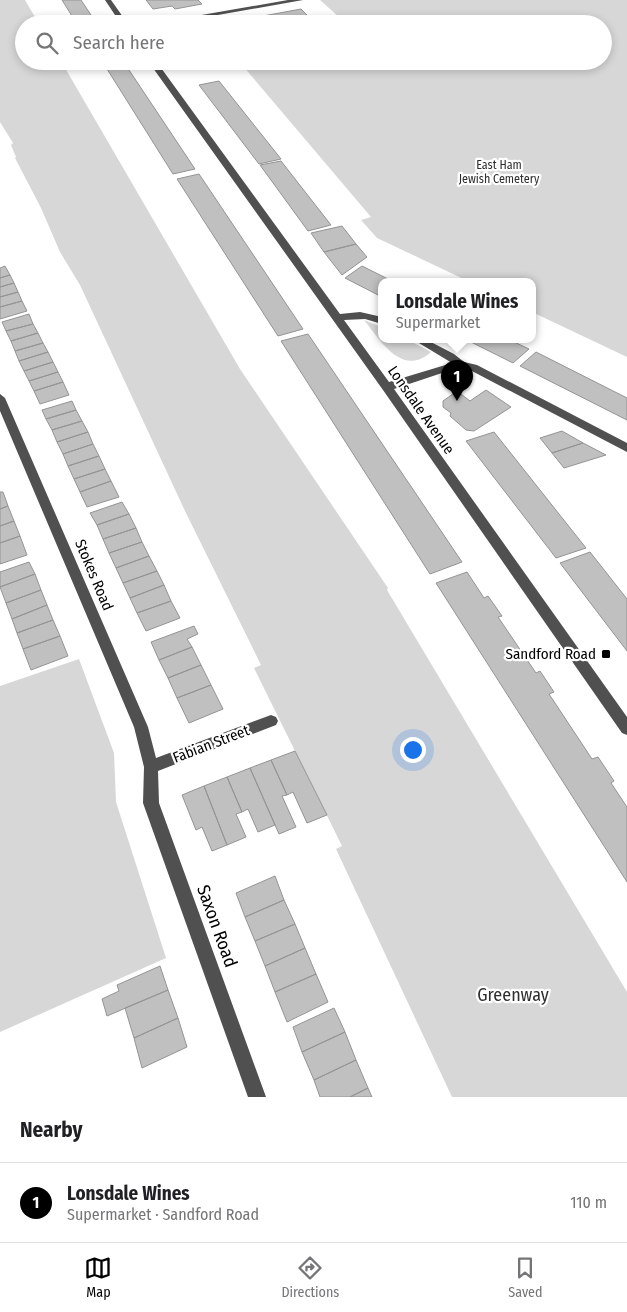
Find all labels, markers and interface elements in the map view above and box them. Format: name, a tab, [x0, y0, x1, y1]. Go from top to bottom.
search box	[15, 15, 612, 70]
icon: search	[33, 29, 61, 57]
text: Search here	[73, 31, 165, 54]
park label: East Ham Jewish Cemetery	[459, 158, 540, 186]
popup	[378, 278, 536, 343]
text: Lonsdale Wines	[396, 290, 518, 313]
text: Supermarket	[396, 313, 480, 332]
pin: 1	[441, 360, 473, 401]
street label: Lonsdale Avenue	[384, 362, 458, 458]
street label: Stokes Road	[71, 537, 117, 613]
place label: Sandford Road	[505, 645, 596, 663]
marker: Sandford Road	[600, 648, 612, 660]
street label: Fabian Street	[170, 721, 252, 767]
your location	[400, 737, 426, 763]
street label: Saxon Road	[192, 882, 242, 970]
park label: Greenway	[477, 984, 549, 1006]
text: Nearby	[20, 1117, 82, 1143]
text: Lonsdale Wines	[67, 1182, 190, 1205]
text: 1	[33, 1193, 39, 1212]
text: 110 m	[570, 1193, 607, 1212]
text: Supermarket · Sandford Road	[67, 1205, 259, 1224]
tab: Map	[84, 1254, 112, 1301]
tab: Directions	[281, 1254, 339, 1301]
tab: Saved	[508, 1254, 543, 1301]

